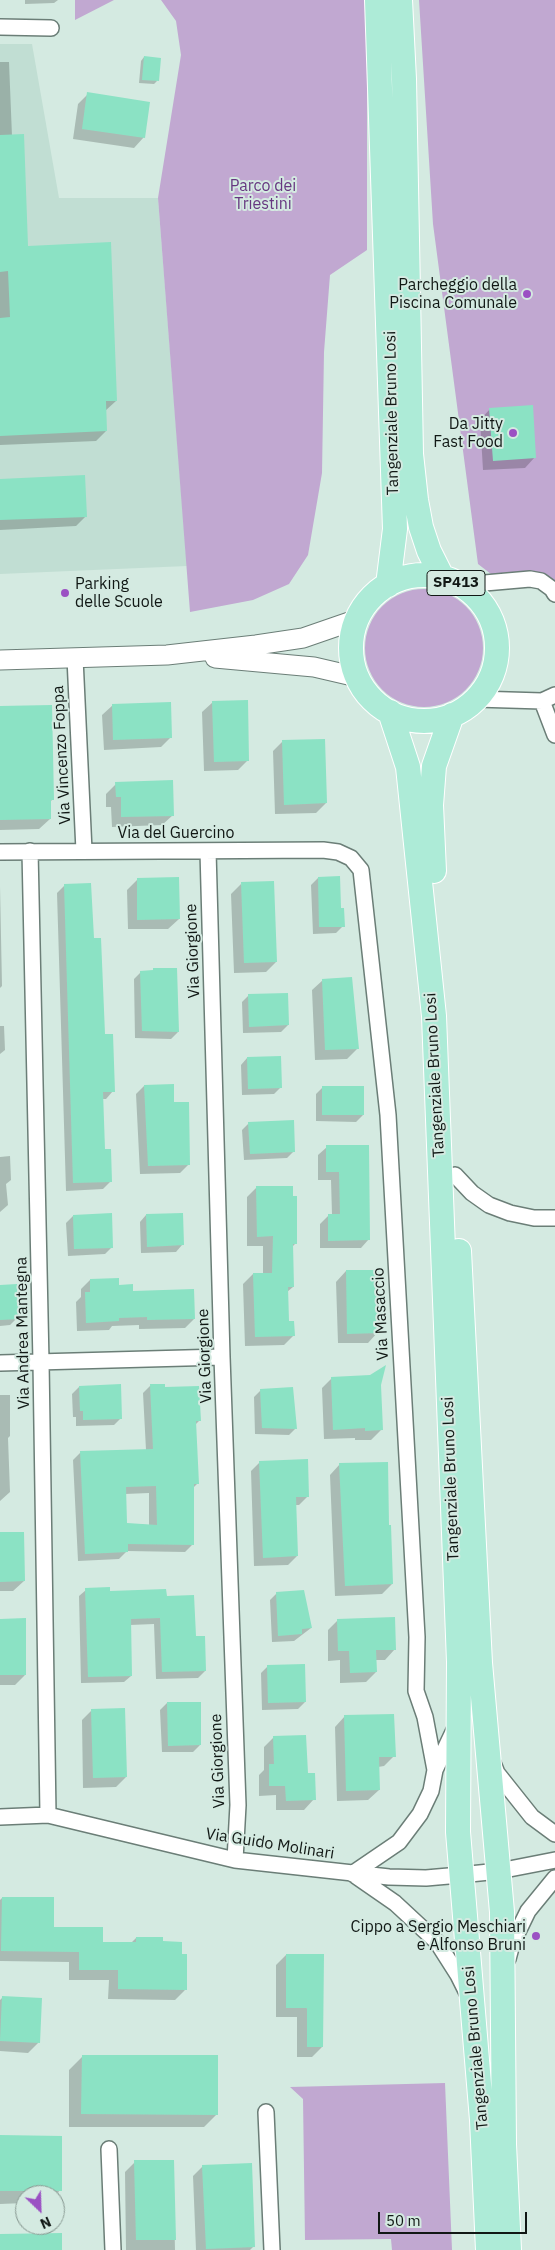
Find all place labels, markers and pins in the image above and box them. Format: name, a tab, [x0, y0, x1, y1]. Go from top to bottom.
place label: Parcheggio della Piscina Comunale	[389, 275, 517, 313]
marker: Parcheggio della Piscina Comunale	[521, 288, 533, 300]
place label: Da Jitty Fast Food	[433, 414, 503, 452]
marker: Da Jitty Fast Food	[507, 427, 519, 439]
place label: Parking delle Scuole	[75, 574, 163, 612]
marker: Parking delle Scuole	[59, 587, 71, 599]
place label: Cippo a Sergio Meschiari e Alfonso Bruni	[351, 1917, 526, 1955]
marker: Cippo a Sergio Meschiari e Alfonso Bruni	[530, 1930, 542, 1942]

